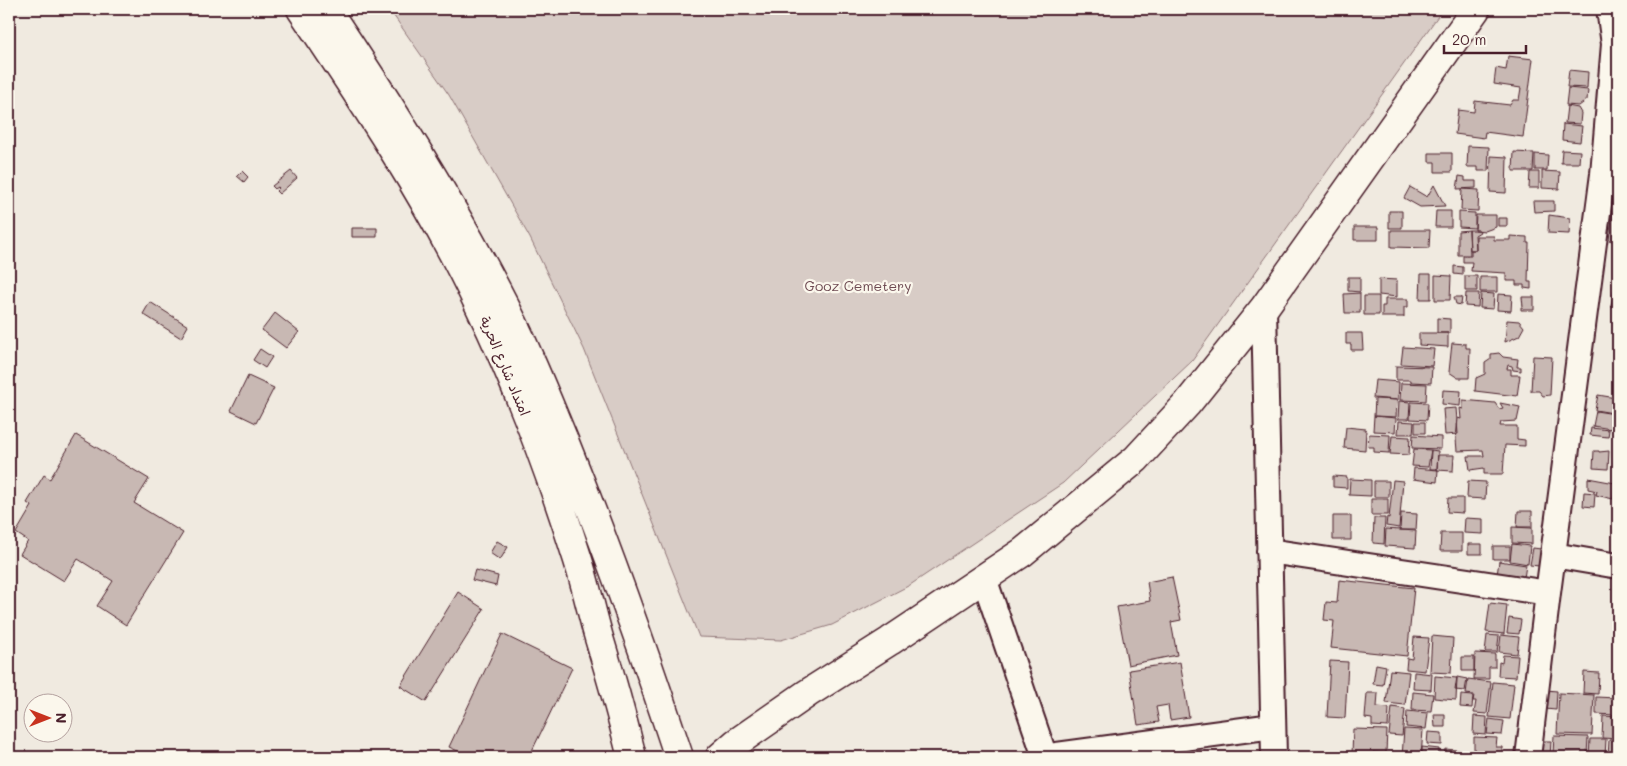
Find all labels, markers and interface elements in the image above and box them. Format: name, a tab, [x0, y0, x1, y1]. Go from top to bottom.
scale bar	[1444, 22, 1527, 54]
text: 20 m	[1452, 29, 1486, 49]
park label: Gooz Cemetery	[805, 276, 911, 295]
street label: امتداد شارع الحرية	[475, 313, 535, 419]
north arrow	[22, 694, 72, 744]
text: N	[52, 713, 71, 723]

